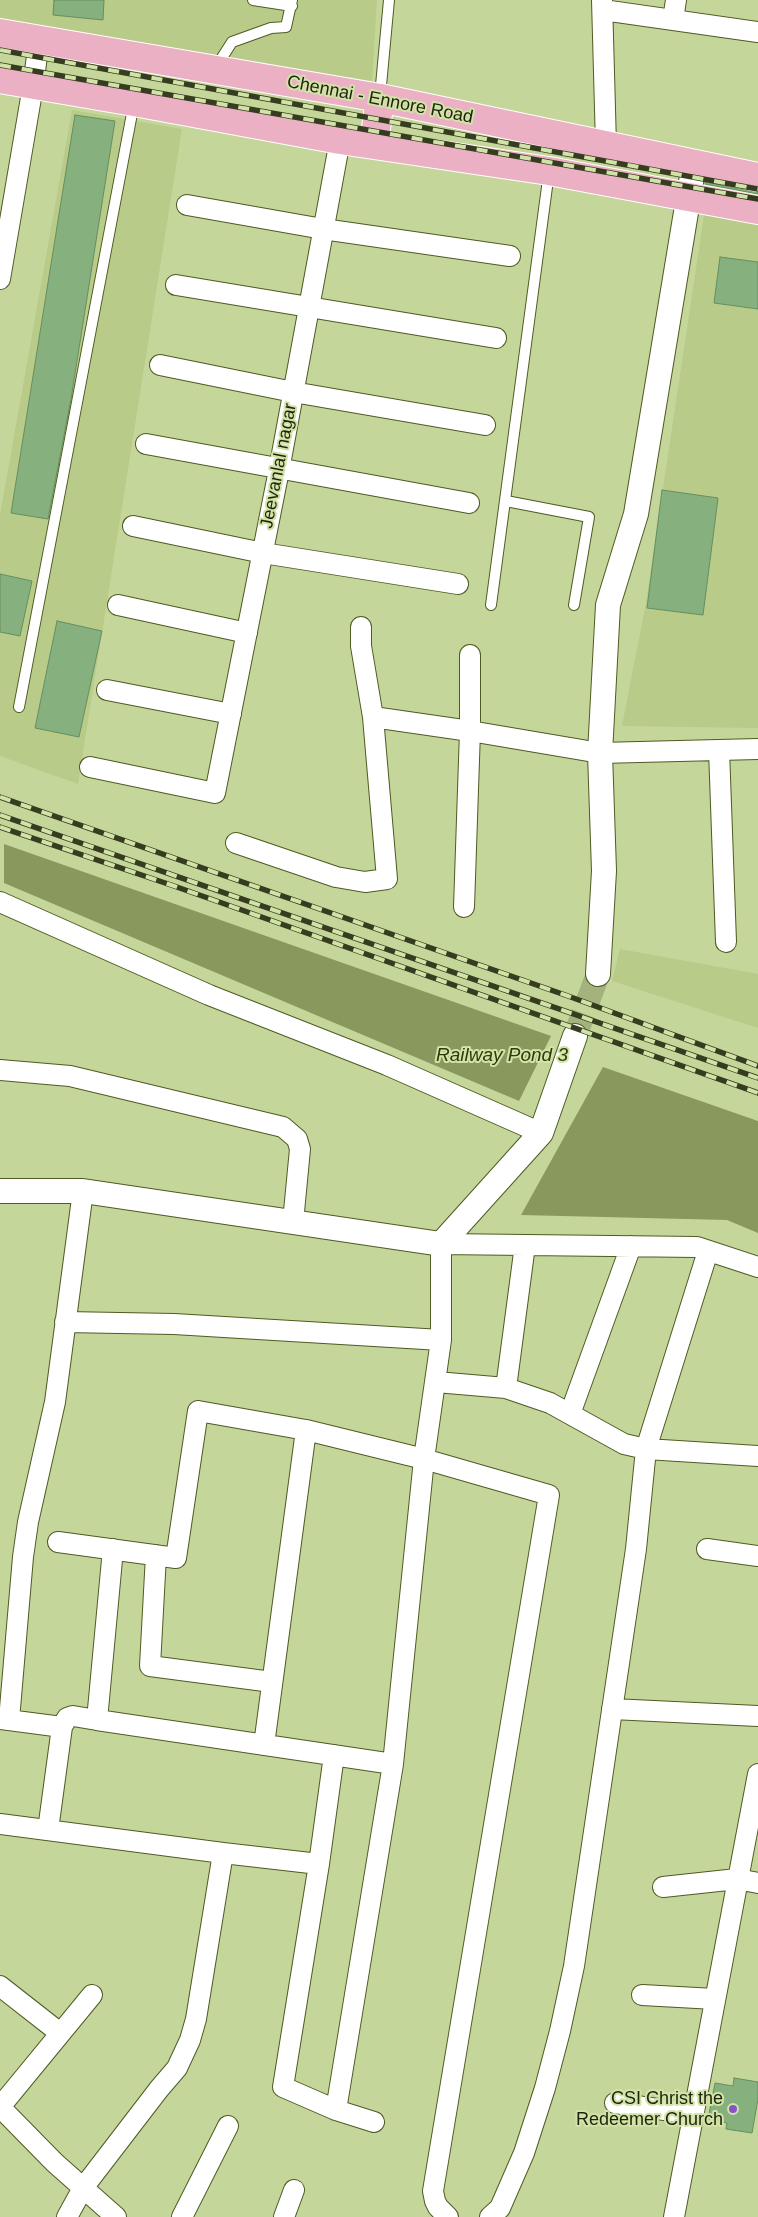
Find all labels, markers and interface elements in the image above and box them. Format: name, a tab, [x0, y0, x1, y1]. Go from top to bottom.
street label: Chennai - Ennore Road	[285, 71, 475, 129]
street label: Jeevanlal nagar	[256, 402, 302, 530]
water label: Railway Pond 3	[436, 1045, 568, 1067]
place label: CSI Christ the Redeemer Church	[576, 2088, 723, 2130]
marker: CSI Christ the Redeemer Church	[727, 2103, 739, 2115]

